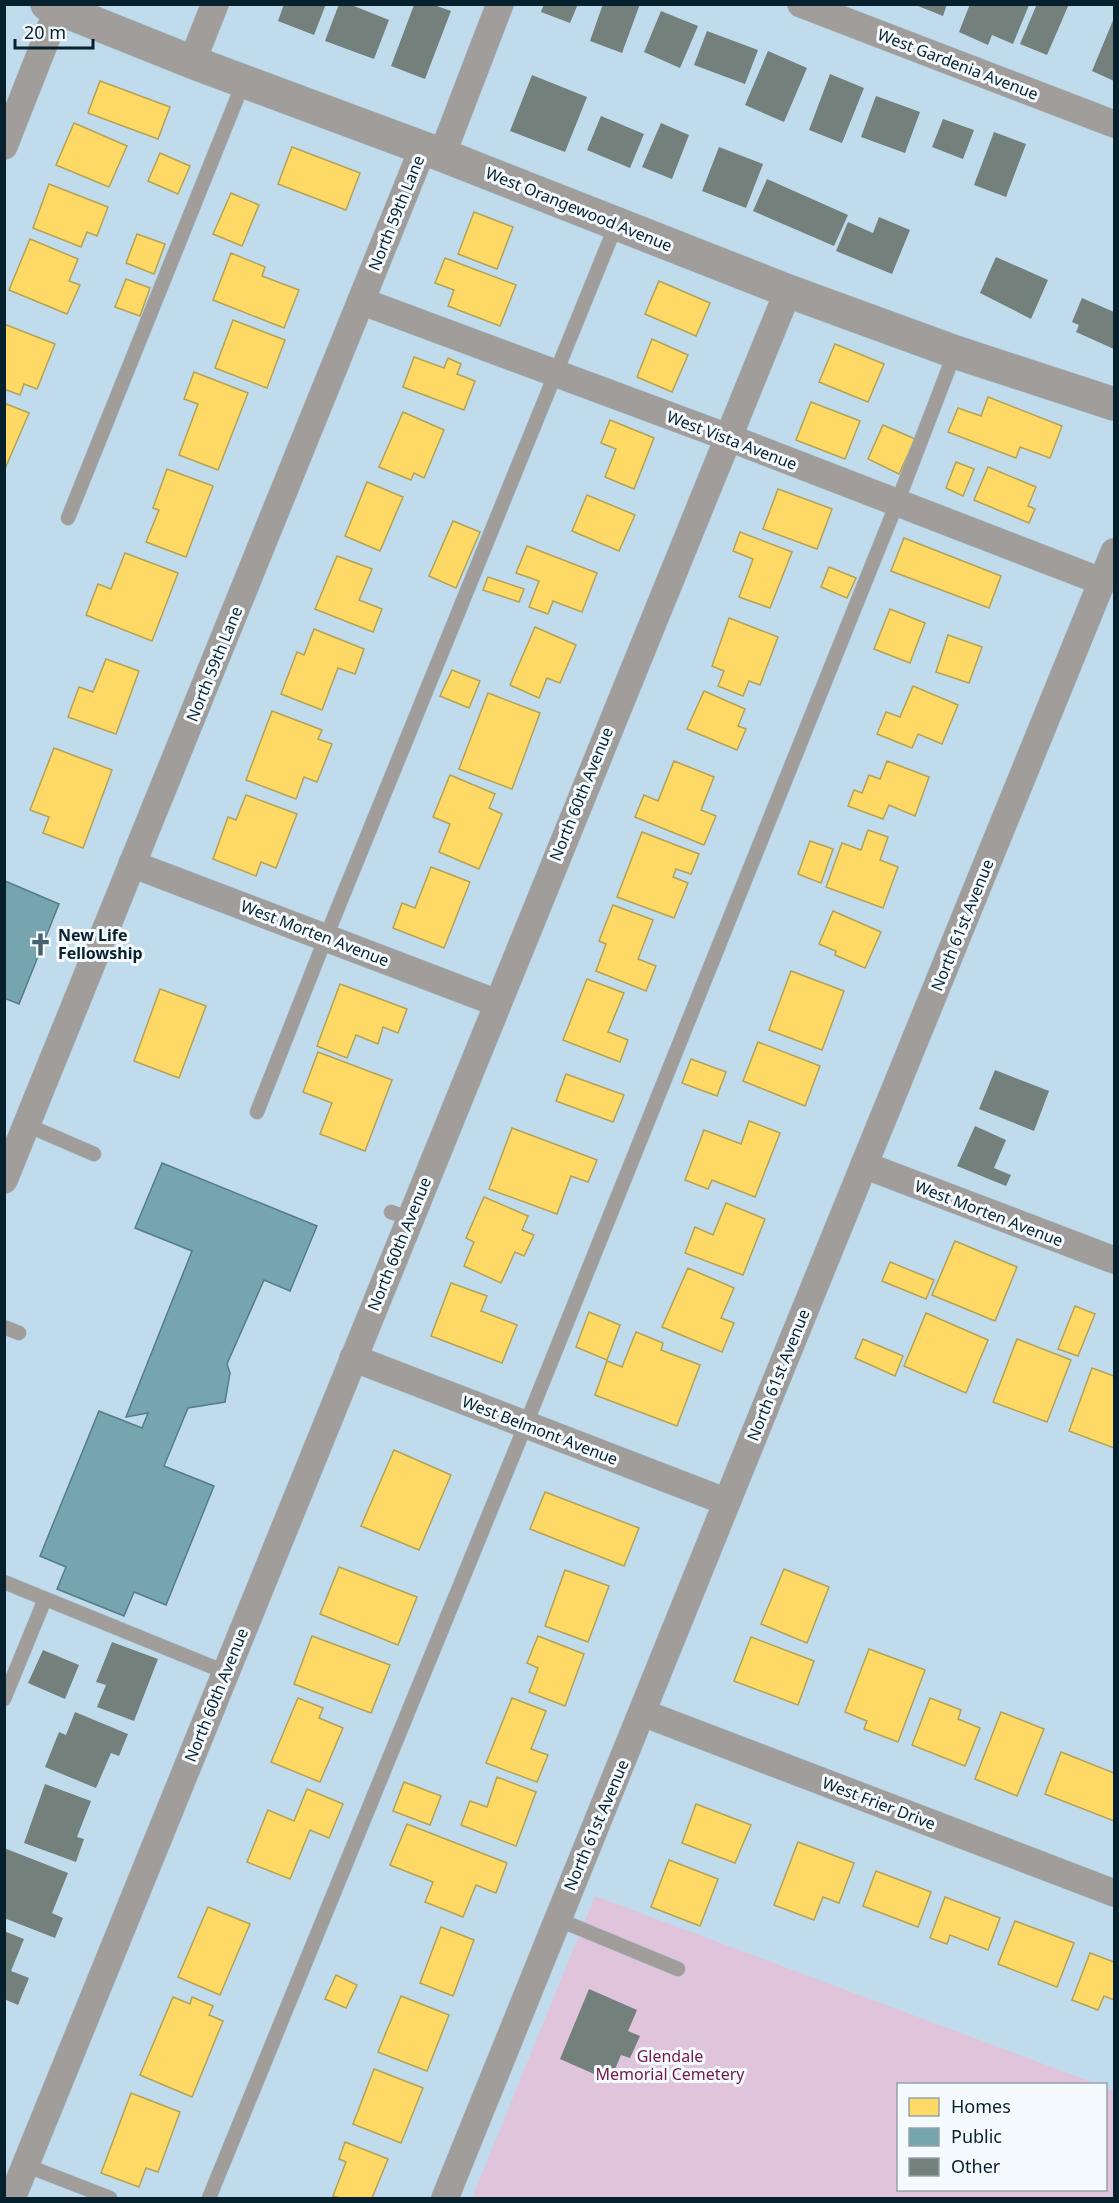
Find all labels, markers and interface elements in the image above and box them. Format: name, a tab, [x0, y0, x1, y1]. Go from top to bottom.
scale bar	[15, 12, 93, 50]
text: 20 m	[24, 20, 66, 44]
street label: West Gardenia Avenue	[875, 23, 1041, 105]
street label: North 59th Lane	[363, 152, 429, 274]
street label: West Orangewood Avenue	[482, 161, 676, 257]
street label: West Vista Avenue	[664, 405, 800, 475]
street label: North 59th Lane	[181, 603, 247, 725]
street label: North 60th Avenue	[544, 724, 618, 864]
street label: North 61st Avenue	[926, 856, 998, 994]
street label: West Morten Avenue	[238, 895, 392, 971]
place label: New Life Fellowship	[58, 924, 143, 964]
church icon: New Life Fellowship	[27, 931, 53, 957]
street label: North 60th Avenue	[362, 1174, 436, 1314]
street label: West Morten Avenue	[912, 1175, 1066, 1251]
street label: North 61st Avenue	[742, 1306, 814, 1444]
street label: West Belmont Avenue	[459, 1390, 621, 1470]
street label: North 60th Avenue	[179, 1625, 253, 1765]
street label: North 61st Avenue	[558, 1756, 634, 1894]
street label: West Frier Drive	[819, 1771, 939, 1835]
park label: Glendale Memorial Cemetery	[596, 2045, 745, 2085]
legend	[897, 2083, 1107, 2191]
text: Homes	[951, 2094, 1011, 2118]
text: Public	[951, 2124, 1002, 2148]
text: Other	[951, 2154, 1001, 2178]

